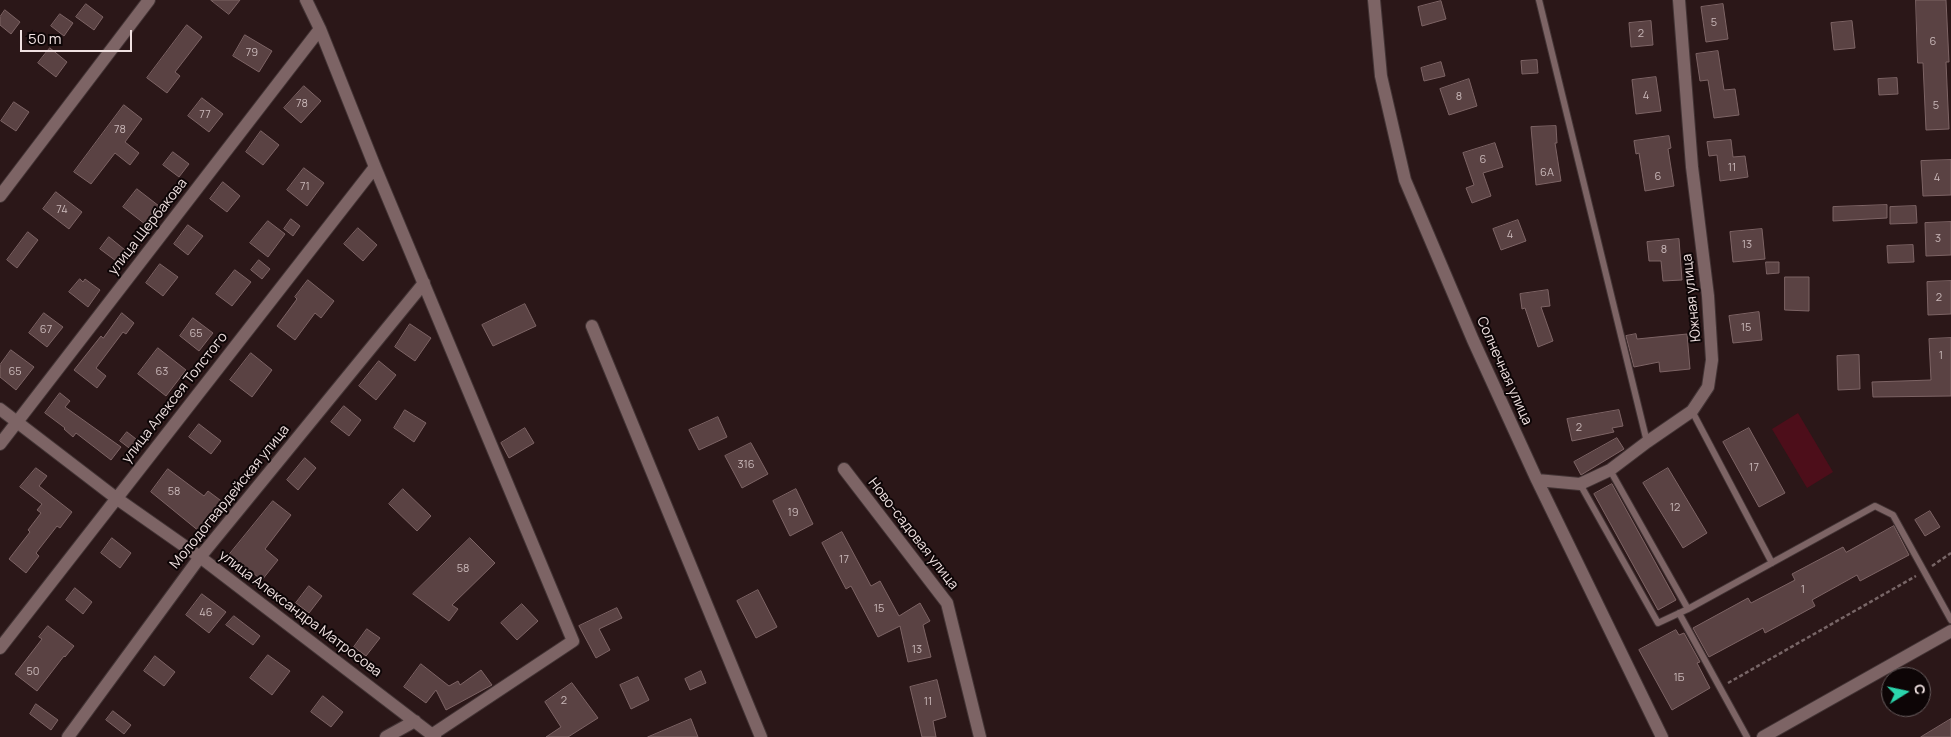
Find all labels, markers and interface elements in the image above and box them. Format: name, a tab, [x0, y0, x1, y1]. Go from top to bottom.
house number: 5	[1711, 16, 1717, 30]
scale bar	[22, 20, 135, 52]
house number: 2	[1638, 27, 1644, 41]
text: 50 m	[28, 28, 62, 49]
house number: 6	[1930, 35, 1936, 49]
house number: 79	[246, 46, 258, 60]
house number: 4	[1643, 89, 1649, 103]
house number: 8	[1456, 90, 1462, 104]
house number: 78	[296, 97, 308, 111]
house number: 5	[1933, 99, 1939, 113]
house number: 77	[199, 108, 211, 122]
house number: 78	[114, 123, 126, 137]
house number: 6	[1480, 153, 1486, 167]
house number: 11	[1728, 161, 1736, 175]
house number: 6А	[1540, 166, 1554, 180]
house number: 6	[1655, 170, 1661, 184]
house number: 4	[1934, 171, 1940, 185]
street label: улица Щербакова	[105, 175, 191, 279]
house number: 71	[300, 180, 310, 194]
house number: 74	[56, 203, 68, 217]
house number: 4	[1507, 228, 1513, 242]
house number: 3	[1935, 232, 1941, 246]
house number: 13	[1742, 238, 1752, 252]
house number: 8	[1661, 243, 1667, 257]
street label: Южная улица	[1679, 253, 1705, 343]
house number: 2	[1936, 291, 1942, 305]
street label: Солнечная улица	[1473, 314, 1535, 428]
house number: 15	[1741, 321, 1751, 335]
house number: 67	[40, 323, 52, 337]
house number: 65	[189, 327, 203, 341]
street label: улица Алексея Толстого	[119, 329, 231, 467]
house number: 1	[1939, 349, 1943, 363]
house number: 65	[8, 365, 22, 379]
house number: 63	[156, 365, 168, 379]
house number: 2	[1576, 421, 1582, 435]
street label: Молодогвардейская улица	[167, 422, 293, 572]
house number: 316	[737, 458, 755, 472]
house number: 17	[1749, 461, 1759, 475]
street label: Ново-садовая улица	[864, 475, 962, 593]
house number: 58	[168, 485, 180, 499]
house number: 12	[1670, 501, 1680, 515]
house number: 19	[787, 506, 799, 520]
street label: улица Александра Матросова	[215, 547, 385, 681]
house number: 17	[839, 553, 849, 567]
house number: 58	[457, 562, 469, 576]
house number: 1	[1801, 583, 1805, 597]
house number: 15	[874, 602, 884, 616]
house number: 46	[199, 606, 213, 620]
house number: 13	[912, 643, 922, 657]
house number: 50	[26, 665, 40, 679]
north arrow	[1881, 667, 1931, 717]
house number: 1Б	[1674, 671, 1684, 685]
text: С	[1910, 683, 1931, 696]
house number: 2	[561, 694, 567, 708]
house number: 11	[924, 695, 932, 709]

